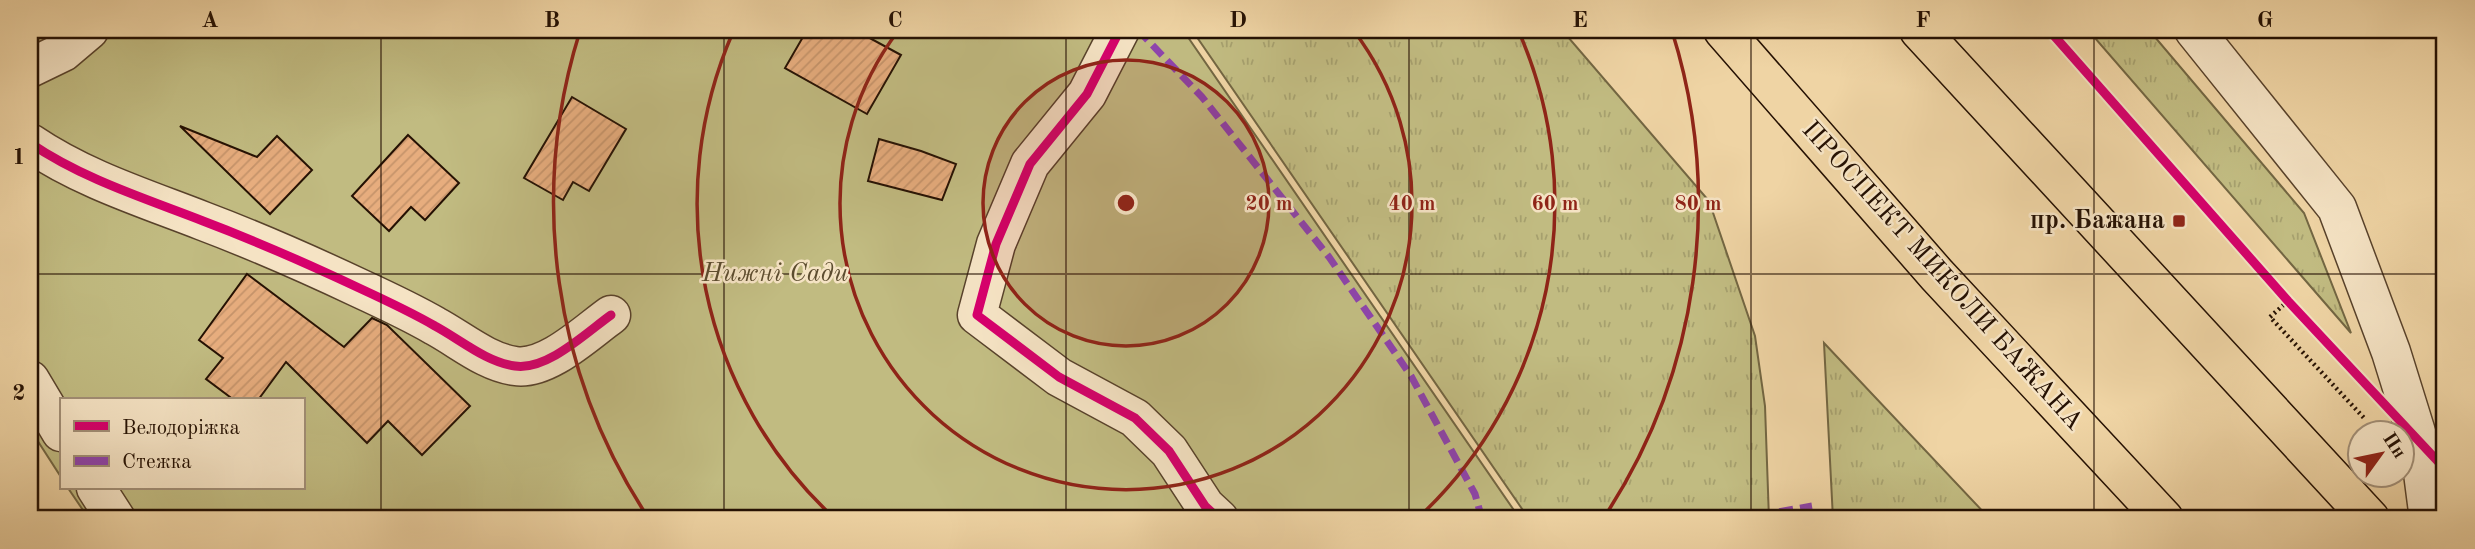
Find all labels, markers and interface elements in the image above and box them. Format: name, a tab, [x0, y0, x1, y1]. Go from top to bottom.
text: A	[201, 9, 219, 32]
text: B	[544, 9, 560, 32]
text: C	[887, 9, 903, 32]
text: D	[1229, 9, 1247, 32]
text: E	[1572, 9, 1588, 32]
text: F	[1915, 9, 1931, 32]
text: G	[2257, 9, 2273, 32]
street label: ПРОСПЕКТ МИКОЛИ БАЖАНА	[1797, 117, 2088, 436]
text: 1	[12, 146, 26, 169]
centre of rings	[1114, 191, 1138, 215]
text: 20 m	[1245, 194, 1293, 215]
text: 40 m	[1388, 194, 1436, 215]
text: 60 m	[1531, 194, 1579, 215]
text: 80 m	[1674, 194, 1722, 215]
place label: пр. Бажана	[2030, 208, 2165, 234]
marker: пр. Бажана	[2171, 213, 2187, 229]
park label: Нижні Сади	[701, 261, 848, 287]
text: 2	[12, 382, 26, 405]
legend	[60, 398, 304, 490]
text: Велодоріжка	[122, 418, 240, 439]
north arrow	[2346, 420, 2416, 490]
text: Пн	[2378, 430, 2408, 462]
text: Стежка	[122, 452, 192, 473]

